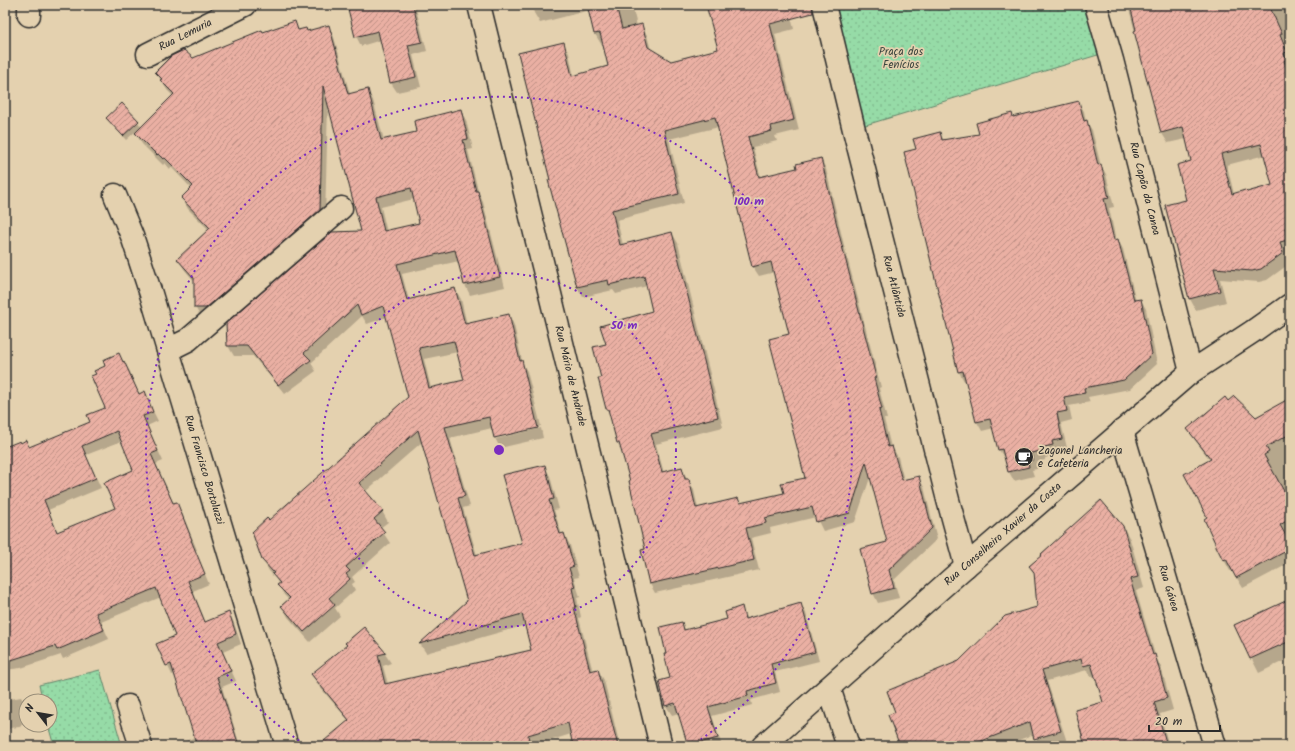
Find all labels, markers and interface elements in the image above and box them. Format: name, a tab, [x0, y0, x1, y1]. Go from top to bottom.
street label: Rua Lemuria	[156, 14, 215, 56]
park label: Praça dos Fenícios	[879, 43, 924, 74]
street label: Rua Capão da Canoa	[1124, 140, 1165, 237]
text: 100 m	[734, 192, 764, 211]
street label: Rua Atlântida	[877, 253, 910, 320]
text: 50 m	[610, 316, 638, 335]
street label: Rua Mário de Andrade	[549, 324, 591, 428]
street label: Rua Francisco Bortoluzzi	[179, 413, 229, 527]
place label: Zagonel Lancheria e Cafeteria	[1038, 442, 1122, 473]
centre of rings	[492, 443, 506, 457]
cafe icon: Zagonel Lancheria e Cafeteria	[1013, 446, 1035, 468]
street label: Rua Conselheiro Xavier da Costa	[940, 478, 1066, 590]
street label: Rua Gávea	[1153, 563, 1184, 614]
north arrow	[18, 693, 58, 733]
text: N	[21, 701, 40, 716]
scale bar	[1149, 707, 1220, 733]
text: 20 m	[1155, 712, 1183, 731]

